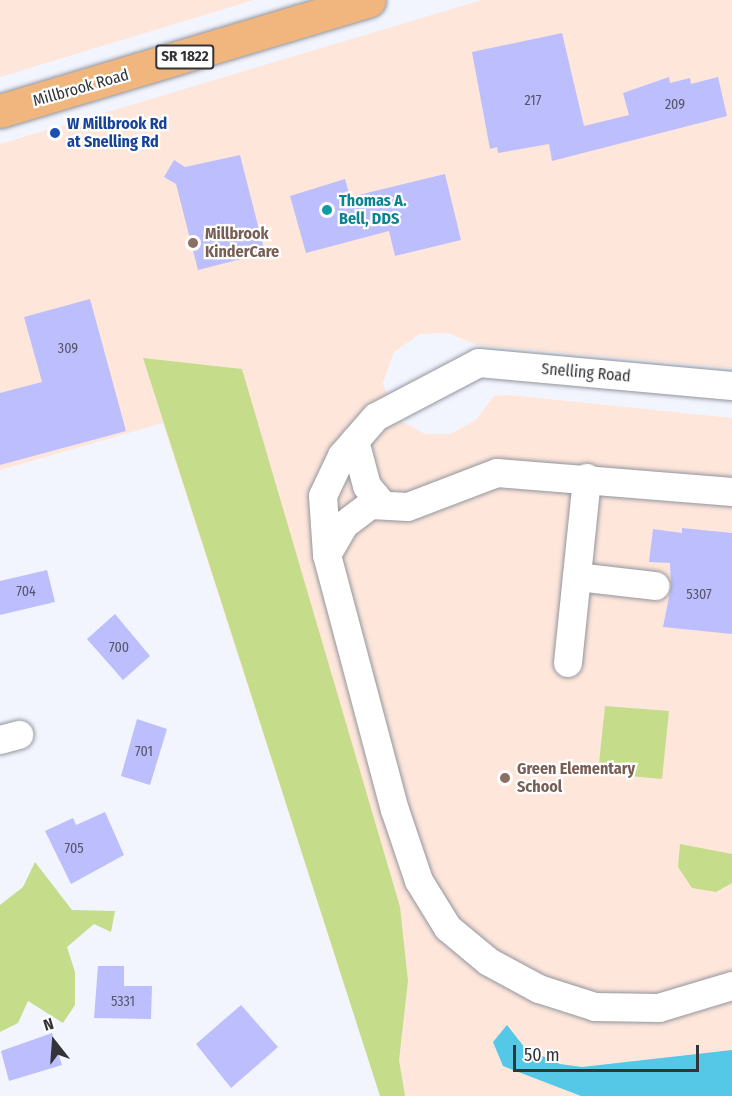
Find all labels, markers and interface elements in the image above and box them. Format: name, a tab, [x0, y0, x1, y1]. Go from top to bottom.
road number: SR 1822	[155, 45, 215, 69]
street label: Millbrook Road	[31, 65, 131, 111]
house number: 217	[525, 93, 541, 109]
house number: 209	[665, 97, 685, 113]
place label: W Millbrook Rd at Snelling Rd	[67, 114, 167, 152]
marker: W Millbrook Rd at Snelling Rd	[48, 126, 62, 140]
place label: Thomas A. Bell, DDS	[339, 191, 407, 229]
marker: Thomas A. Bell, DDS	[320, 203, 334, 217]
place label: Millbrook KinderCare	[205, 224, 279, 262]
marker: Millbrook KinderCare	[186, 236, 200, 250]
house number: 309	[58, 341, 78, 357]
street label: Snelling Road	[541, 360, 631, 386]
house number: 704	[16, 584, 36, 600]
house number: 5307	[686, 587, 712, 603]
house number: 700	[109, 640, 129, 656]
house number: 701	[135, 744, 153, 760]
place label: Green Elementary School	[517, 759, 635, 797]
marker: Green Elementary School	[498, 771, 512, 785]
house number: 705	[64, 841, 84, 857]
house number: 5331	[111, 994, 135, 1010]
north arrow	[24, 1012, 84, 1072]
text: N	[41, 1014, 56, 1035]
scale bar	[516, 1033, 702, 1071]
text: 50 m	[524, 1044, 560, 1066]

